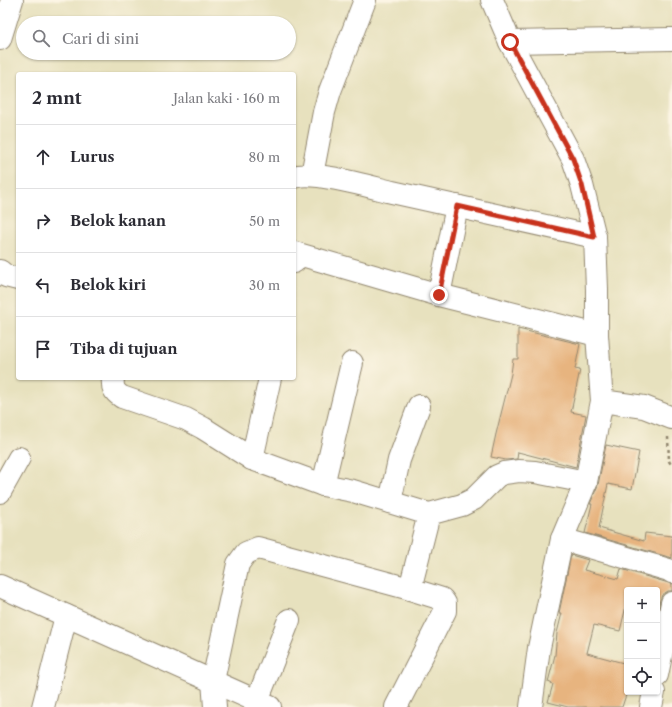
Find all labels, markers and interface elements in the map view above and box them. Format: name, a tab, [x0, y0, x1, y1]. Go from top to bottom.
search box	[16, 16, 296, 60]
icon: search	[30, 27, 52, 49]
text: Cari di sini	[62, 29, 139, 48]
route start	[501, 33, 519, 51]
text: 2 mnt	[32, 88, 82, 108]
text: Jalan kaki · 160 m	[173, 90, 280, 106]
icon: ahead	[32, 146, 54, 168]
text: Lurus	[70, 147, 115, 166]
text: 80 m	[248, 149, 280, 165]
icon: right	[32, 210, 54, 232]
text: Belok kanan	[70, 211, 166, 230]
text: 50 m	[249, 213, 280, 229]
icon: left	[32, 274, 54, 296]
text: Belok kiri	[70, 275, 146, 294]
text: 30 m	[249, 277, 280, 293]
route end	[430, 286, 448, 304]
icon: arrive	[32, 338, 54, 360]
text: Tiba di tujuan	[70, 339, 178, 358]
map controls	[624, 587, 660, 695]
button: +	[624, 587, 660, 623]
button: −	[624, 623, 660, 659]
button: locate	[624, 659, 660, 695]

